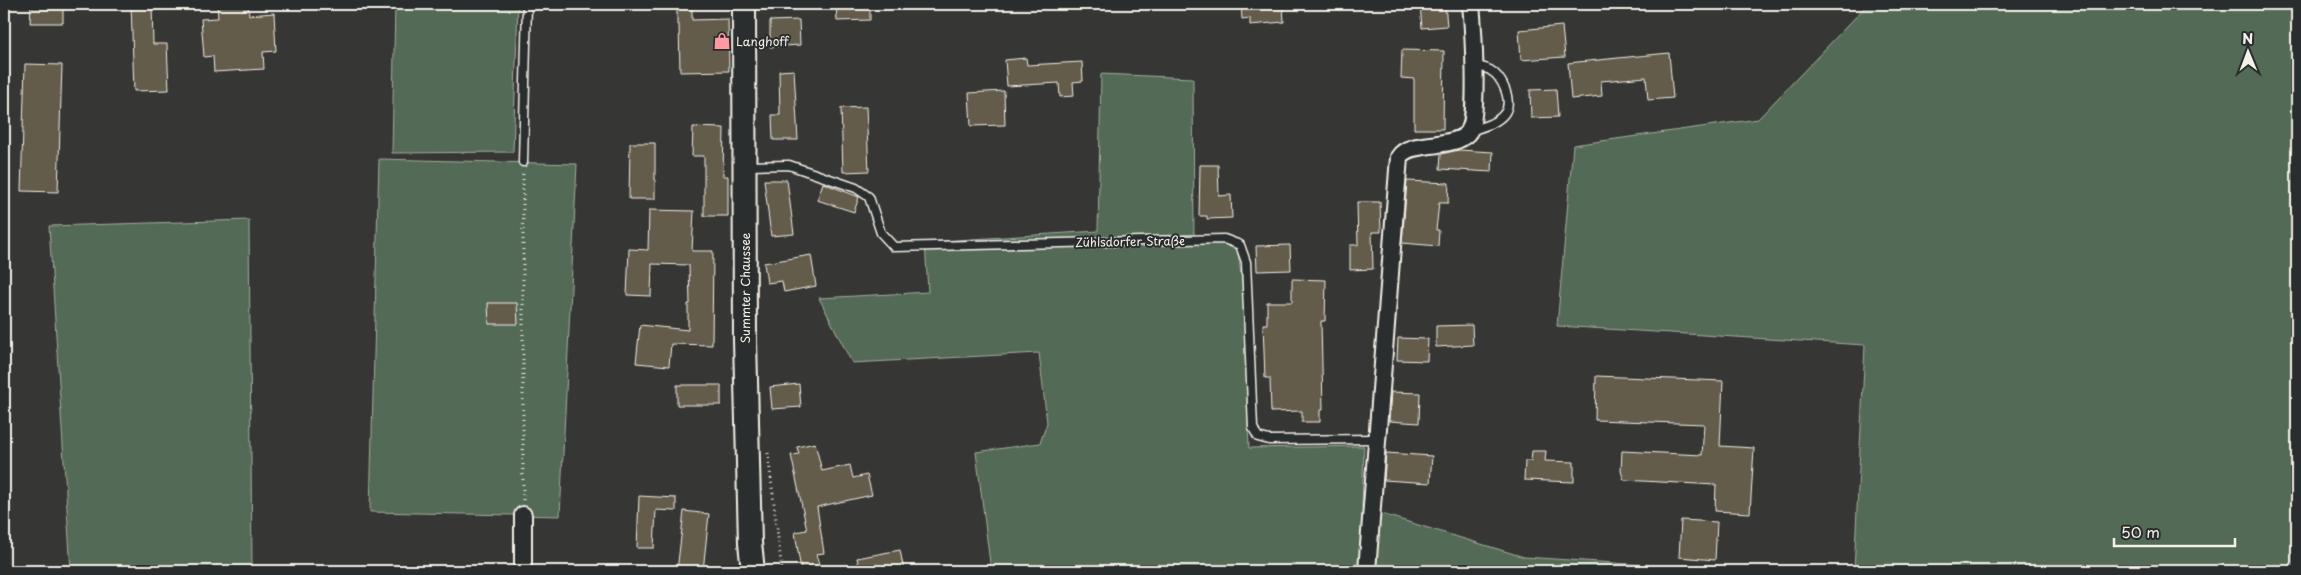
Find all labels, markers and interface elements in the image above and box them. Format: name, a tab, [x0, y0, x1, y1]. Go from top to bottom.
north arrow	[2224, 28, 2274, 78]
text: N	[2242, 28, 2253, 49]
shop icon: Langhoff	[712, 31, 732, 51]
place label: Langhoff	[736, 32, 790, 50]
street label: Zühlsdorfer Straße	[1075, 231, 1185, 251]
street label: Summter Chaussee	[736, 232, 754, 343]
scale bar	[2114, 515, 2235, 547]
text: 50 m	[2121, 520, 2160, 543]

